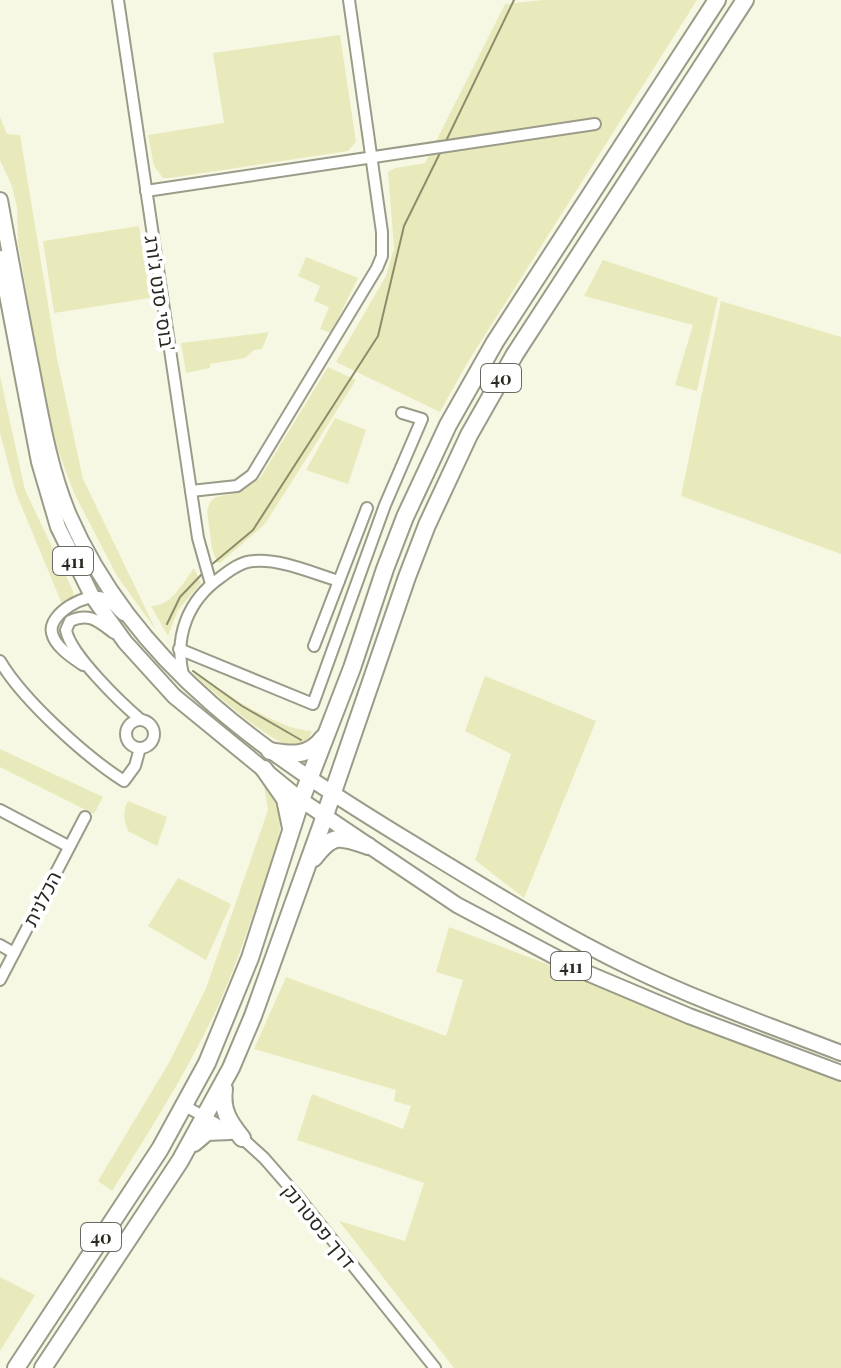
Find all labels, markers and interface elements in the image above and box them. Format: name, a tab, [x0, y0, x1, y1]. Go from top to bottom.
street label: בוסי סנט ג'ורג'	[140, 234, 182, 352]
road number: 40	[481, 364, 521, 392]
road number: 411	[53, 547, 93, 575]
street label: הכלנית	[16, 866, 66, 930]
road number: 411	[551, 952, 591, 980]
street label: דרך פסטרנק	[277, 1177, 363, 1273]
road number: 40	[81, 1223, 121, 1251]

